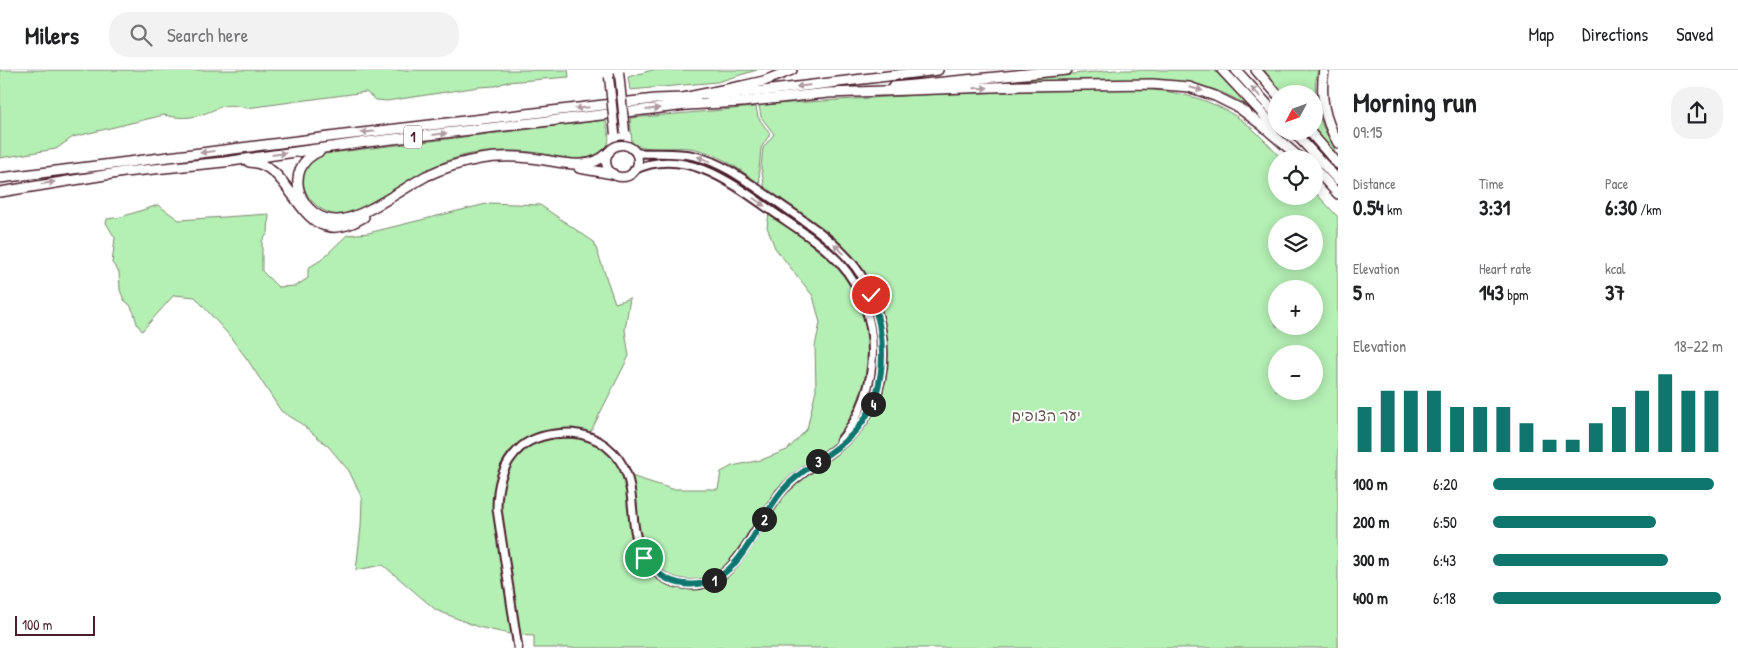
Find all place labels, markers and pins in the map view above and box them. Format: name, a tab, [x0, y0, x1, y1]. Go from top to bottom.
pin	[850, 274, 892, 316]
pin: 4	[860, 392, 886, 416]
pin: 3	[806, 448, 830, 474]
pin: 2	[752, 506, 776, 532]
pin	[623, 537, 665, 579]
pin: 1	[702, 568, 726, 592]

